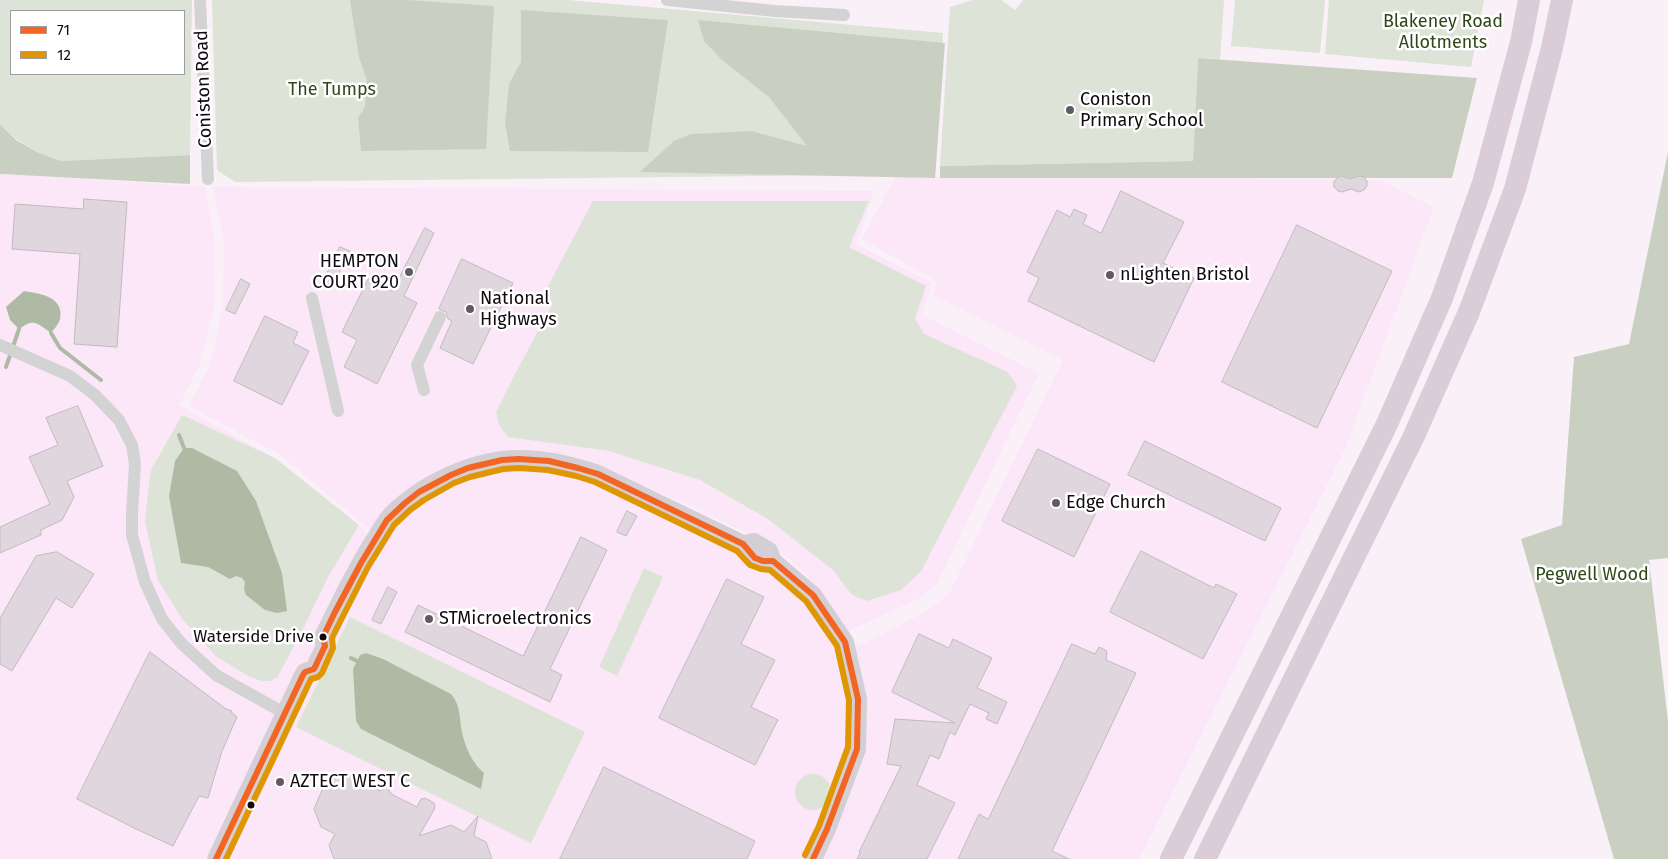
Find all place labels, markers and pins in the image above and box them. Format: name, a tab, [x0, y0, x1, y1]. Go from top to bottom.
place label: Coniston Primary School	[1080, 89, 1203, 132]
marker: Coniston Primary School	[1064, 104, 1076, 116]
place label: HEMPTON COURT 920	[312, 251, 399, 294]
place label: nLighten Bristol	[1120, 264, 1249, 286]
marker: HEMPTON COURT 920	[403, 266, 415, 278]
marker: nLighten Bristol	[1104, 269, 1116, 281]
place label: National Highways	[480, 288, 557, 330]
marker: National Highways	[464, 303, 476, 315]
place label: Edge Church	[1066, 492, 1166, 514]
marker: Edge Church	[1050, 497, 1062, 509]
place label: STMicroelectronics	[439, 608, 591, 630]
marker: STMicroelectronics	[423, 613, 435, 625]
place label: Waterside Drive	[193, 627, 314, 647]
marker: Waterside Drive	[318, 632, 328, 642]
place label: AZTECT WEST C	[290, 771, 410, 793]
marker: AZTECT WEST C	[274, 776, 286, 788]
unlabelled marker	[246, 800, 256, 810]

